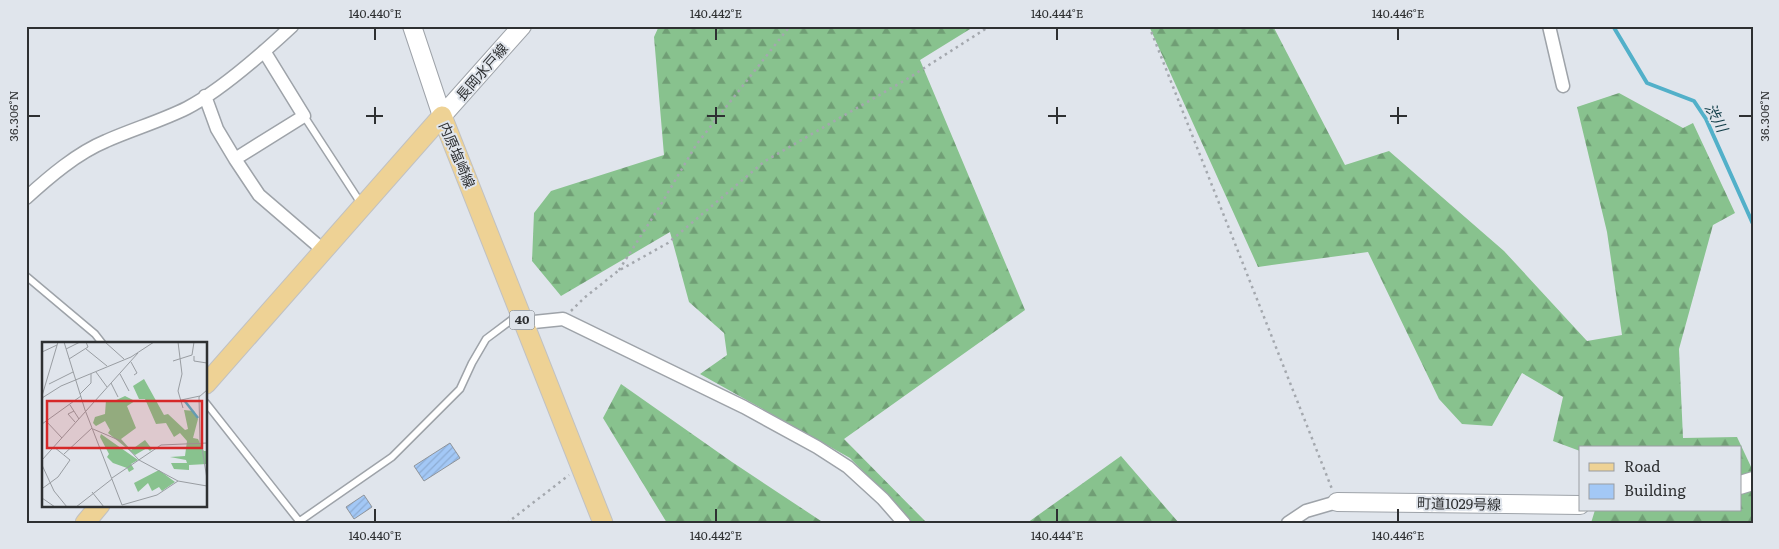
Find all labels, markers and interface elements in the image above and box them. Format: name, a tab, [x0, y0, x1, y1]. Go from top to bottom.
text: 140.440°E	[348, 4, 402, 22]
text: 140.442°E	[690, 4, 743, 22]
text: 140.444°E	[1031, 4, 1084, 22]
text: 140.446°E	[1372, 4, 1425, 22]
street label: 長岡水戸線	[451, 38, 512, 104]
text: 36.306°N	[4, 91, 22, 141]
text: 36.306°N	[1755, 91, 1773, 141]
water label: 渋川	[1700, 99, 1735, 138]
street label: 内原塩崎線	[435, 118, 481, 191]
road number: 40	[510, 310, 534, 330]
inset map	[42, 342, 208, 506]
legend	[1579, 446, 1742, 512]
text: Road	[1624, 454, 1660, 477]
text: Building	[1624, 478, 1686, 501]
street label: 町道1029号線	[1417, 492, 1501, 514]
text: 140.440°E	[348, 526, 402, 544]
text: 140.442°E	[690, 526, 743, 544]
text: 140.444°E	[1031, 526, 1084, 544]
text: 140.446°E	[1372, 526, 1425, 544]

